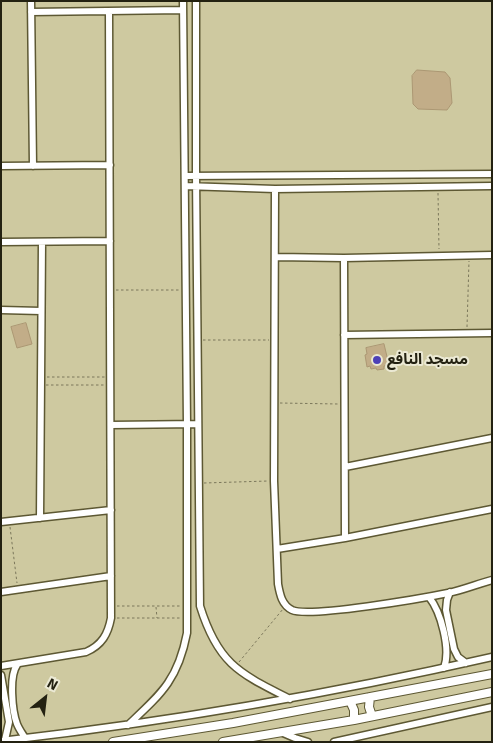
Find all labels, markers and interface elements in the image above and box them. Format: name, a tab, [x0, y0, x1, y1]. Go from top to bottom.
place label: مسجد النافع	[387, 351, 468, 369]
marker: مسجد النافع	[371, 354, 383, 366]
north arrow	[20, 673, 70, 723]
text: N	[44, 675, 61, 694]

